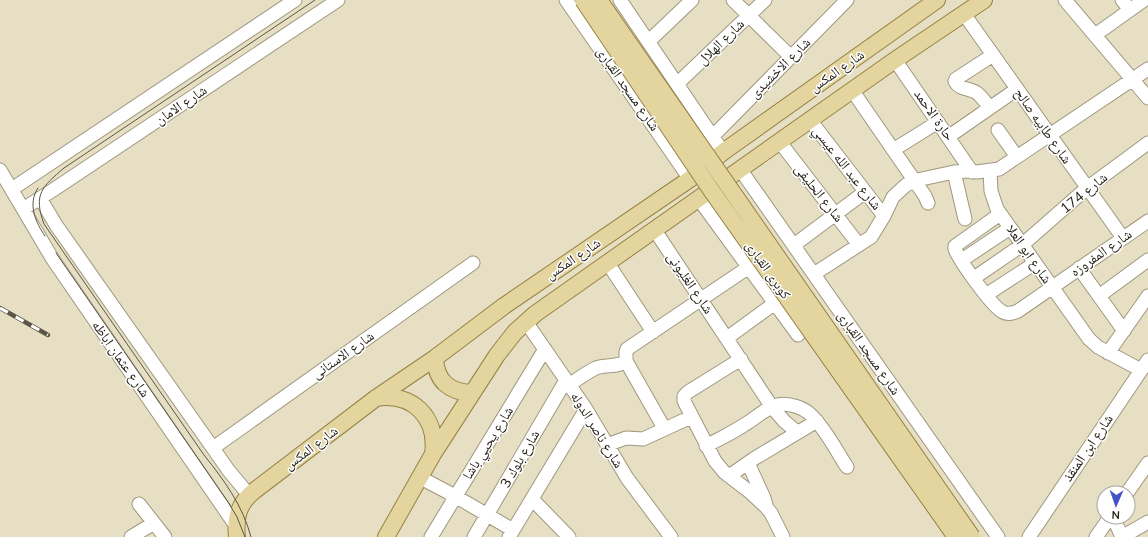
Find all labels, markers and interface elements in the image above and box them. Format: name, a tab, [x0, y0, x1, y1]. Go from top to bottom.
street label: شارع الهلال	[693, 15, 749, 69]
street label: شارع الاخشيدى	[745, 33, 815, 103]
street label: شارع مسجد القبارى	[592, 43, 664, 135]
street label: شارع المكس	[806, 45, 868, 97]
street label: شارع الامان	[151, 81, 211, 129]
street label: شارع طابيه صالح	[1010, 84, 1076, 168]
street label: حارة الاحمد	[909, 85, 959, 145]
street label: شارع عبد الله عيسي	[807, 122, 886, 215]
street label: شارع الحليفى	[790, 160, 848, 226]
street label: شارع 174	[1056, 168, 1112, 218]
street label: شارع ابو العلا	[1002, 221, 1056, 287]
street label: شارع المفروزه	[1066, 225, 1136, 281]
street label: شارع المكس	[542, 234, 604, 284]
street label: كوبرى القبارى	[741, 237, 795, 303]
street label: شارع الغليونى	[662, 248, 718, 318]
street label: شارع مسجد القبارى	[833, 307, 905, 399]
street label: شارع عثمان اباظه	[87, 317, 155, 401]
street label: شارع الاستانى	[308, 327, 378, 383]
street label: شارع ناصر الدوله	[566, 388, 628, 472]
street label: شارع يحيي باشا	[458, 403, 519, 484]
street label: شارع ابن المنقذ	[1058, 411, 1118, 485]
street label: شارع المكس	[280, 421, 342, 475]
street label: شارع بلوك 3	[496, 427, 544, 491]
north arrow	[1096, 485, 1136, 525]
text: N	[1111, 507, 1120, 522]

